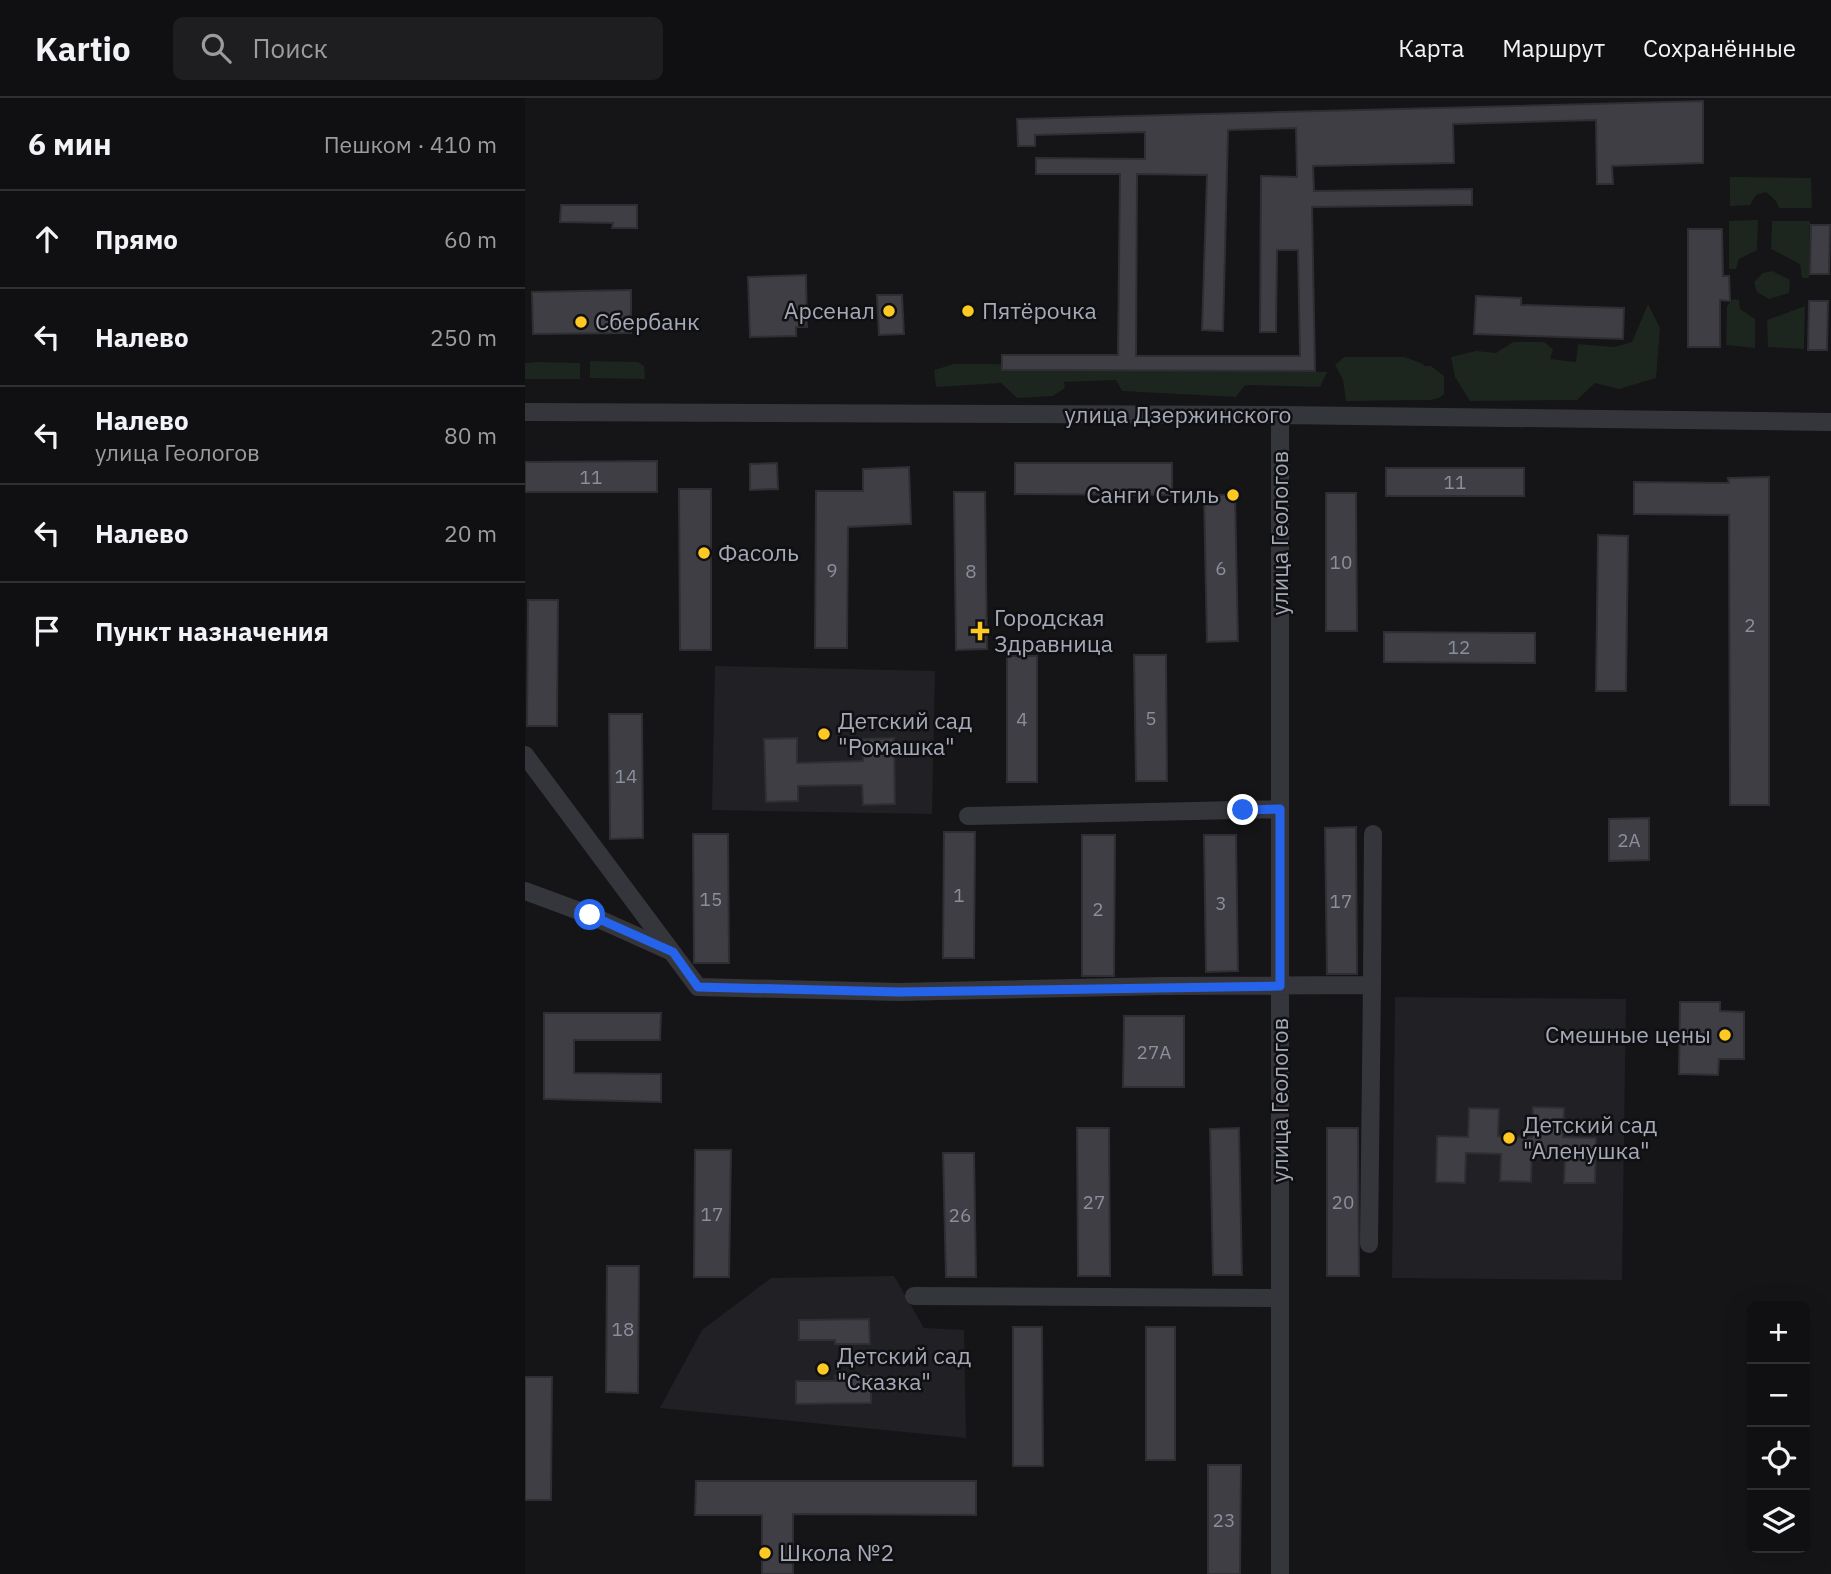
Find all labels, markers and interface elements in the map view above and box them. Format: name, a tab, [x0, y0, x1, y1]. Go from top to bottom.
search box	[173, 17, 663, 80]
text: Kartio	[35, 27, 131, 70]
icon: search	[197, 29, 235, 67]
text: Поиск	[253, 31, 328, 65]
text: Карта	[1398, 32, 1464, 64]
text: Маршрут	[1502, 32, 1605, 64]
text: Сохранённые	[1643, 32, 1796, 64]
text: 6 мин	[28, 124, 112, 163]
text: Пешком · 410 m	[324, 129, 497, 159]
icon: ahead	[28, 220, 66, 258]
text: Прямо	[95, 222, 178, 256]
text: 60 m	[444, 224, 497, 254]
place label: Арсенал	[784, 295, 875, 325]
place label: Пятёрочка	[982, 295, 1097, 325]
marker: Арсенал	[881, 303, 897, 319]
marker: Пятёрочка	[960, 303, 976, 319]
place label: Сбербанк	[595, 306, 700, 336]
marker: Сбербанк	[573, 314, 589, 330]
icon: left	[28, 318, 66, 356]
text: Налево	[95, 320, 189, 354]
text: 250 m	[430, 322, 497, 352]
street label: улица Дзержинского	[1065, 399, 1291, 429]
text: Налево	[95, 403, 189, 437]
icon: left	[28, 416, 66, 454]
text: 80 m	[444, 420, 497, 450]
text: улица Геологов	[95, 437, 260, 467]
street label: улица Геологов	[1264, 451, 1294, 615]
house number: 11	[580, 465, 602, 489]
house number: 11	[1444, 470, 1466, 494]
place label: Санги Стиль	[1086, 479, 1219, 509]
marker: Санги Стиль	[1225, 487, 1241, 503]
icon: left	[28, 514, 66, 552]
text: Налево	[95, 516, 189, 550]
text: 20 m	[444, 518, 497, 548]
place label: Фасоль	[718, 537, 799, 567]
marker: Фасоль	[696, 545, 712, 561]
house number: 10	[1330, 550, 1352, 574]
house number: 6	[1215, 556, 1227, 580]
house number: 9	[826, 558, 838, 582]
house number: 8	[965, 559, 977, 583]
place label: Городская Здравница	[994, 602, 1113, 658]
icon: arrive	[28, 612, 66, 650]
house number: 2	[1744, 613, 1756, 637]
text: Пункт назначения	[95, 614, 329, 648]
marker: Городская Здравница	[972, 623, 988, 639]
house number: 12	[1448, 635, 1470, 659]
place label: Детский сад "Ромашка"	[838, 705, 973, 761]
house number: 5	[1145, 706, 1157, 730]
house number: 4	[1016, 707, 1028, 731]
marker: Детский сад "Ромашка"	[816, 726, 832, 742]
house number: 14	[615, 764, 637, 788]
route end	[1227, 794, 1258, 825]
house number: 2А	[1617, 828, 1641, 852]
house number: 1	[953, 883, 965, 907]
house number: 15	[700, 887, 722, 911]
house number: 17	[1330, 889, 1352, 913]
house number: 3	[1215, 891, 1227, 915]
house number: 2	[1092, 897, 1104, 921]
route start	[574, 899, 605, 930]
street label: улица Геологов	[1264, 1018, 1294, 1182]
place label: Смешные цены	[1545, 1019, 1711, 1049]
marker: Смешные цены	[1717, 1027, 1733, 1043]
house number: 27А	[1137, 1040, 1171, 1064]
place label: Детский сад "Аленушка"	[1523, 1109, 1658, 1165]
marker: Детский сад "Аленушка"	[1501, 1130, 1517, 1146]
house number: 27	[1083, 1190, 1105, 1214]
house number: 20	[1332, 1190, 1354, 1214]
house number: 17	[701, 1202, 723, 1226]
house number: 26	[949, 1203, 971, 1227]
map controls	[1747, 1301, 1810, 1553]
button: +	[1747, 1301, 1810, 1364]
house number: 18	[612, 1317, 634, 1341]
place label: Детский сад "Сказка"	[837, 1340, 972, 1396]
marker: Детский сад "Сказка"	[815, 1361, 831, 1377]
button: −	[1747, 1364, 1810, 1427]
button: locate	[1747, 1427, 1810, 1490]
button: layers	[1747, 1490, 1810, 1553]
house number: 23	[1213, 1508, 1235, 1532]
place label: Школа №2	[779, 1537, 894, 1567]
marker: Школа №2	[757, 1545, 773, 1561]

